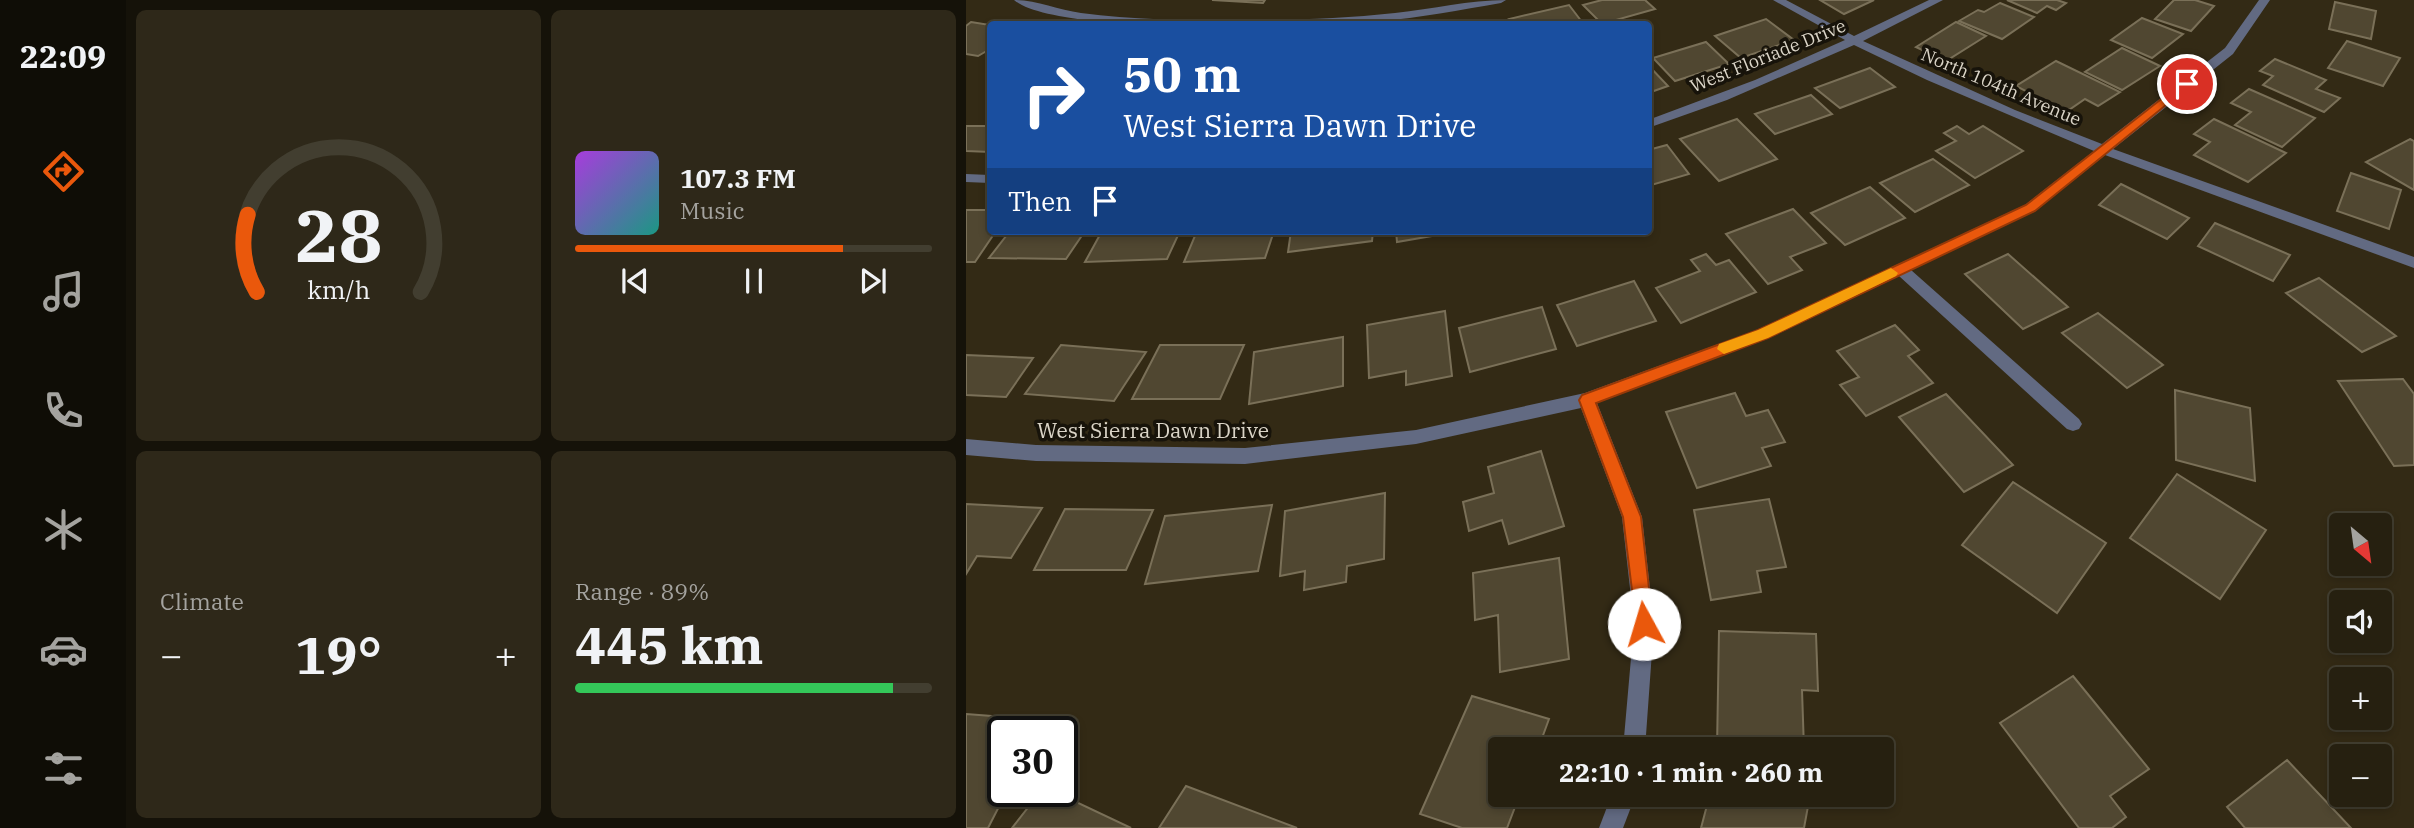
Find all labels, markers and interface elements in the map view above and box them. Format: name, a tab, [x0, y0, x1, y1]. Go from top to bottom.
street label: West Floriade Drive	[1687, 14, 1849, 97]
text: 22:09	[20, 35, 106, 77]
text: 50 m	[1123, 42, 1241, 105]
street label: North 104th Avenue	[1918, 42, 2085, 131]
icon: right	[1008, 49, 1099, 140]
pin	[2157, 54, 2217, 114]
icon: arrive	[2168, 65, 2206, 103]
text: West Sierra Dawn Drive	[1123, 104, 1476, 146]
icon: directions	[39, 147, 88, 196]
text: 107.3 FM	[680, 161, 796, 195]
icon: arrive	[1086, 182, 1124, 220]
text: Then	[1008, 184, 1072, 218]
text: 28	[295, 187, 382, 282]
text: Music	[680, 195, 745, 225]
icon: previous	[616, 262, 654, 300]
icon: pause	[735, 262, 773, 300]
icon: next	[854, 262, 892, 300]
icon: music	[39, 267, 88, 316]
text: km/h	[307, 273, 370, 306]
icon: phone	[39, 386, 88, 435]
street label: West Sierra Dawn Drive	[1037, 416, 1269, 444]
icon: climate	[39, 505, 88, 554]
north arrow	[2329, 513, 2392, 576]
map controls	[2329, 513, 2392, 807]
text: Range · 89%	[575, 576, 709, 606]
text: Climate	[160, 586, 244, 616]
position arrow	[1607, 587, 1681, 661]
button: sound	[2329, 590, 2392, 653]
text: 445 km	[575, 611, 764, 678]
text: 19°	[295, 621, 382, 688]
icon: car	[39, 625, 88, 674]
text: −	[160, 630, 183, 679]
text: +	[494, 630, 517, 679]
button: +	[2329, 667, 2392, 730]
speed limit sign: 30	[987, 716, 1078, 807]
icon: filters	[39, 744, 88, 793]
button: −	[2329, 744, 2392, 807]
text: 22:10 · 1 min · 260 m	[1559, 755, 1823, 789]

